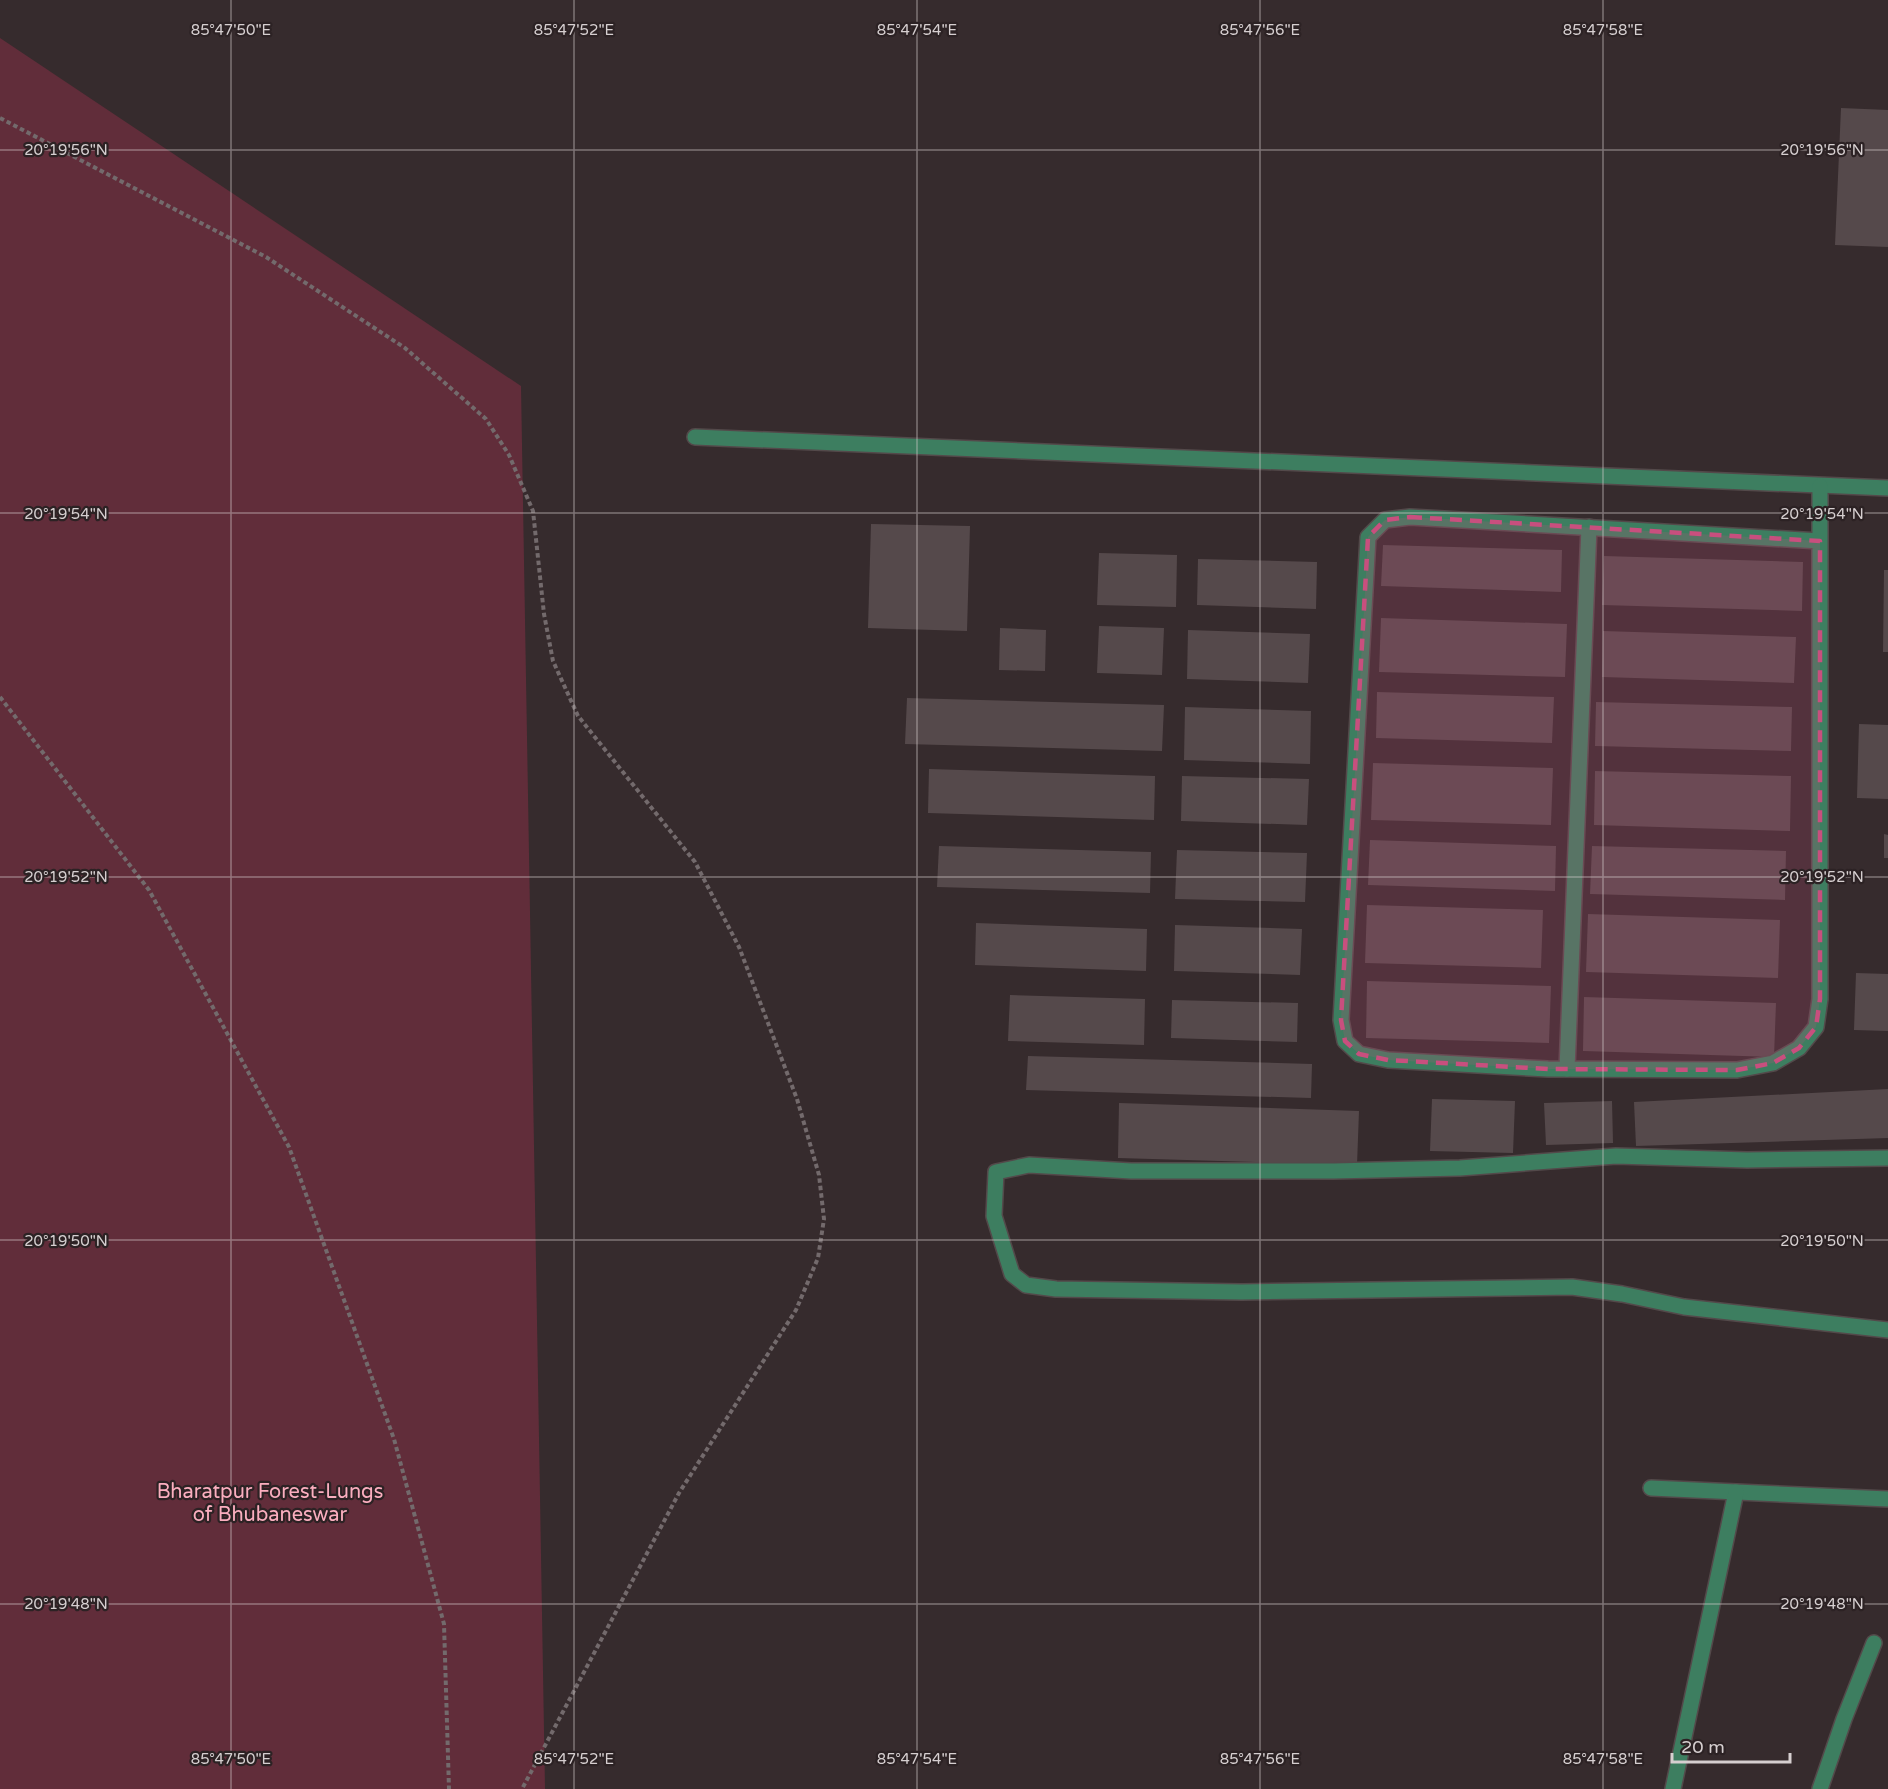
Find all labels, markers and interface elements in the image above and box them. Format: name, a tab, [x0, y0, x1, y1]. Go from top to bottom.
text: 85°47'50"E	[191, 21, 271, 39]
text: 85°47'52"E	[534, 21, 614, 39]
text: 85°47'54"E	[877, 21, 957, 39]
text: 85°47'56"E	[1220, 21, 1300, 39]
text: 85°47'58"E	[1563, 21, 1643, 39]
text: 20°19'56"N	[24, 141, 108, 159]
text: 20°19'56"N	[1780, 141, 1864, 159]
text: 20°19'54"N	[24, 505, 108, 523]
text: 20°19'54"N	[1780, 505, 1864, 523]
text: 20°19'52"N	[24, 868, 108, 886]
text: 20°19'52"N	[1780, 868, 1864, 886]
text: 20°19'50"N	[24, 1232, 108, 1250]
text: 20°19'50"N	[1780, 1232, 1864, 1250]
park label: Bharatpur Forest-Lungs of Bhubaneswar	[157, 1480, 383, 1527]
text: 20°19'48"N	[24, 1595, 108, 1613]
text: 20°19'48"N	[1780, 1595, 1864, 1613]
scale bar	[1672, 1726, 1790, 1764]
text: 20 m	[1681, 1736, 1725, 1758]
text: 85°47'50"E	[191, 1750, 271, 1768]
text: 85°47'52"E	[534, 1750, 614, 1768]
text: 85°47'54"E	[877, 1750, 957, 1768]
text: 85°47'56"E	[1220, 1750, 1300, 1768]
text: 85°47'58"E	[1563, 1750, 1643, 1768]

